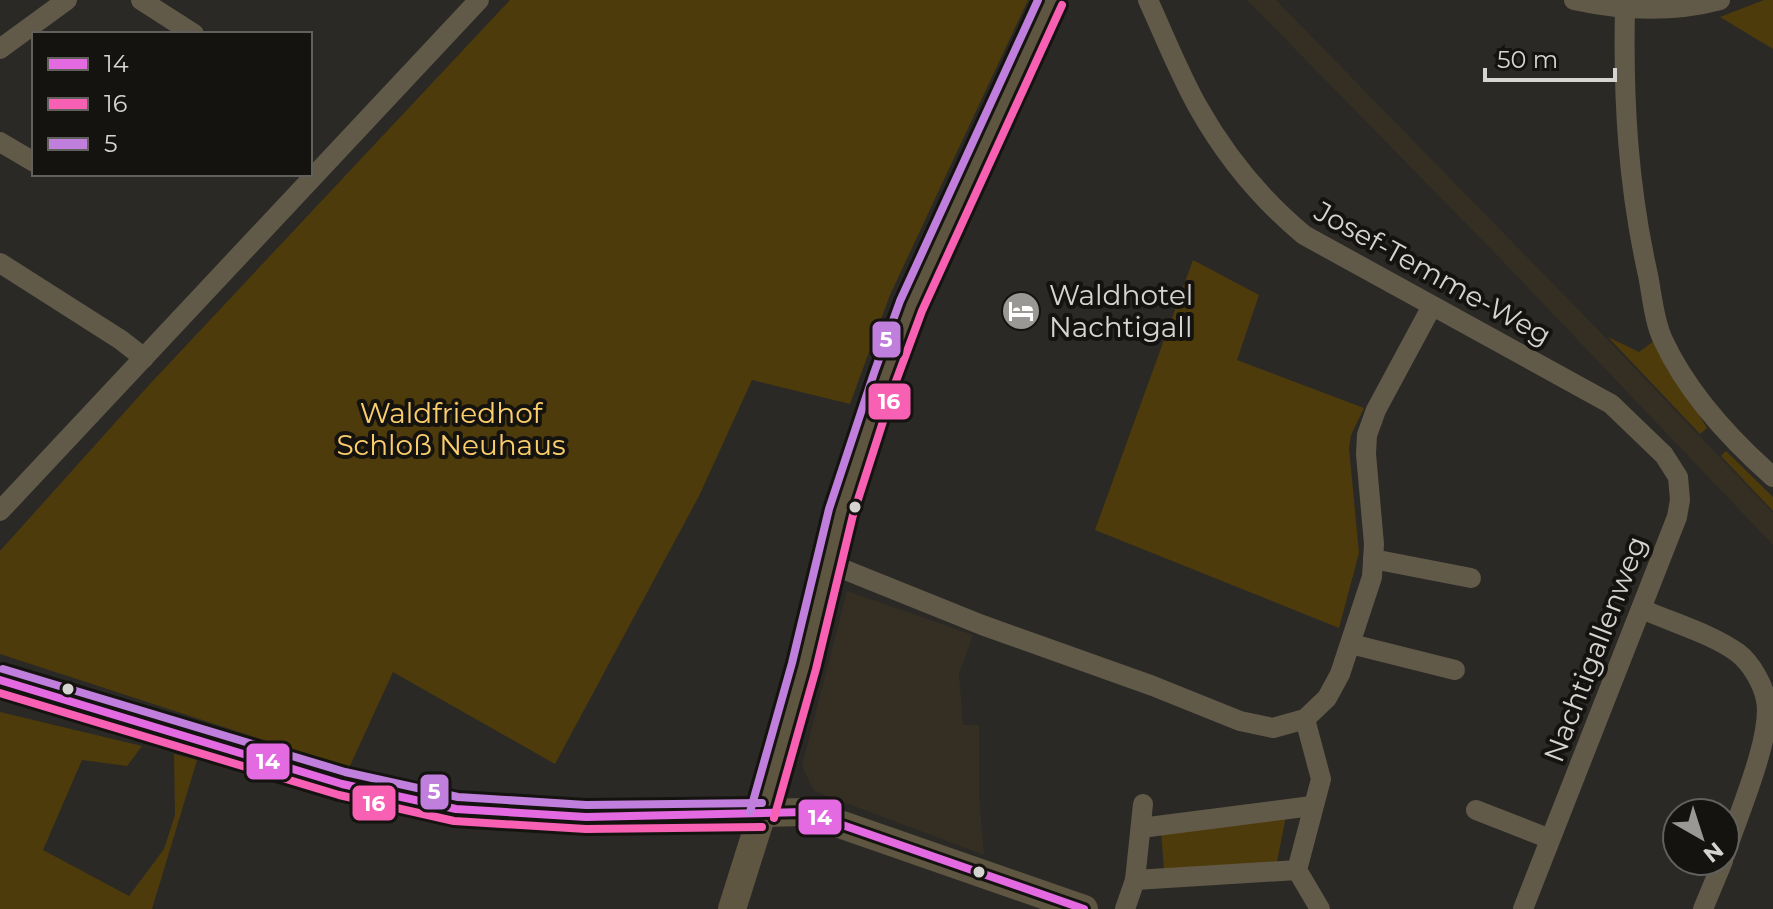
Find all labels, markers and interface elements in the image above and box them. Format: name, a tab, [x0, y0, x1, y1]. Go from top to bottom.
legend	[32, 32, 312, 176]
scale bar	[1485, 32, 1615, 82]
text: 50 m	[1497, 45, 1558, 74]
text: 14	[104, 49, 129, 78]
text: 16	[104, 89, 127, 118]
text: 5	[104, 129, 118, 158]
street label: Josef-Temme-Weg	[1308, 193, 1557, 352]
place label: Waldhotel Nachtigall	[1049, 278, 1193, 344]
hotel icon: Waldhotel Nachtigall	[1000, 290, 1042, 332]
line badge: 5	[871, 320, 902, 359]
text: 5	[879, 326, 893, 353]
line badge: 16	[867, 382, 912, 421]
text: 16	[878, 388, 900, 415]
park label: Waldfriedhof Schloß Neuhaus	[336, 396, 566, 462]
unlabelled marker	[847, 499, 863, 515]
street label: Nachtigallenweg	[1536, 531, 1654, 767]
unlabelled marker	[60, 681, 76, 697]
line badge: 14	[245, 742, 291, 781]
text: 14	[256, 748, 280, 775]
line badge: 5	[419, 773, 450, 811]
text: 5	[427, 778, 441, 805]
line badge: 16	[351, 784, 397, 822]
text: 16	[363, 790, 385, 817]
north arrow	[1661, 797, 1741, 877]
line badge: 14	[797, 798, 843, 836]
text: 14	[808, 804, 832, 831]
text: N	[1698, 836, 1729, 868]
unlabelled marker	[971, 864, 987, 880]

